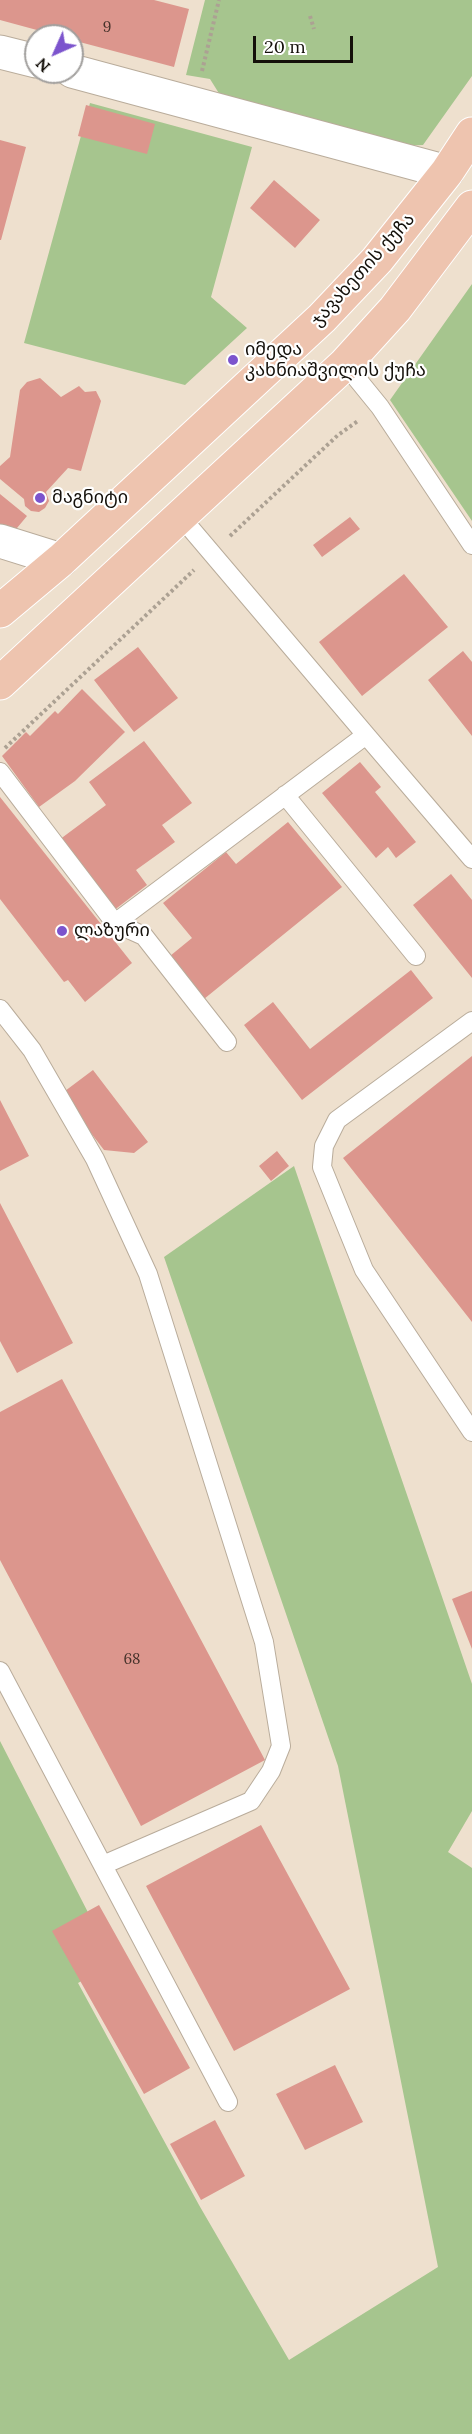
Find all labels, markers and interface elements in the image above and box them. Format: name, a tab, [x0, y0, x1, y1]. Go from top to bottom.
house number: 9	[103, 19, 111, 37]
north arrow	[24, 24, 84, 84]
scale bar	[256, 24, 356, 62]
text: 20 m	[264, 35, 306, 58]
text: N	[31, 54, 54, 77]
street label: ჯავახეთის ქუჩა	[307, 209, 419, 331]
place label: იმედა კახნიაშვილის ქუჩა	[245, 339, 426, 382]
marker: იმედა კახნიაშვილის ქუჩა	[226, 353, 240, 367]
place label: მაგნიტი	[52, 487, 128, 509]
marker: მაგნიტი	[33, 491, 47, 505]
place label: ლაზური	[74, 920, 150, 942]
marker: ლაზური	[55, 924, 69, 938]
house number: 68	[123, 1651, 141, 1669]

